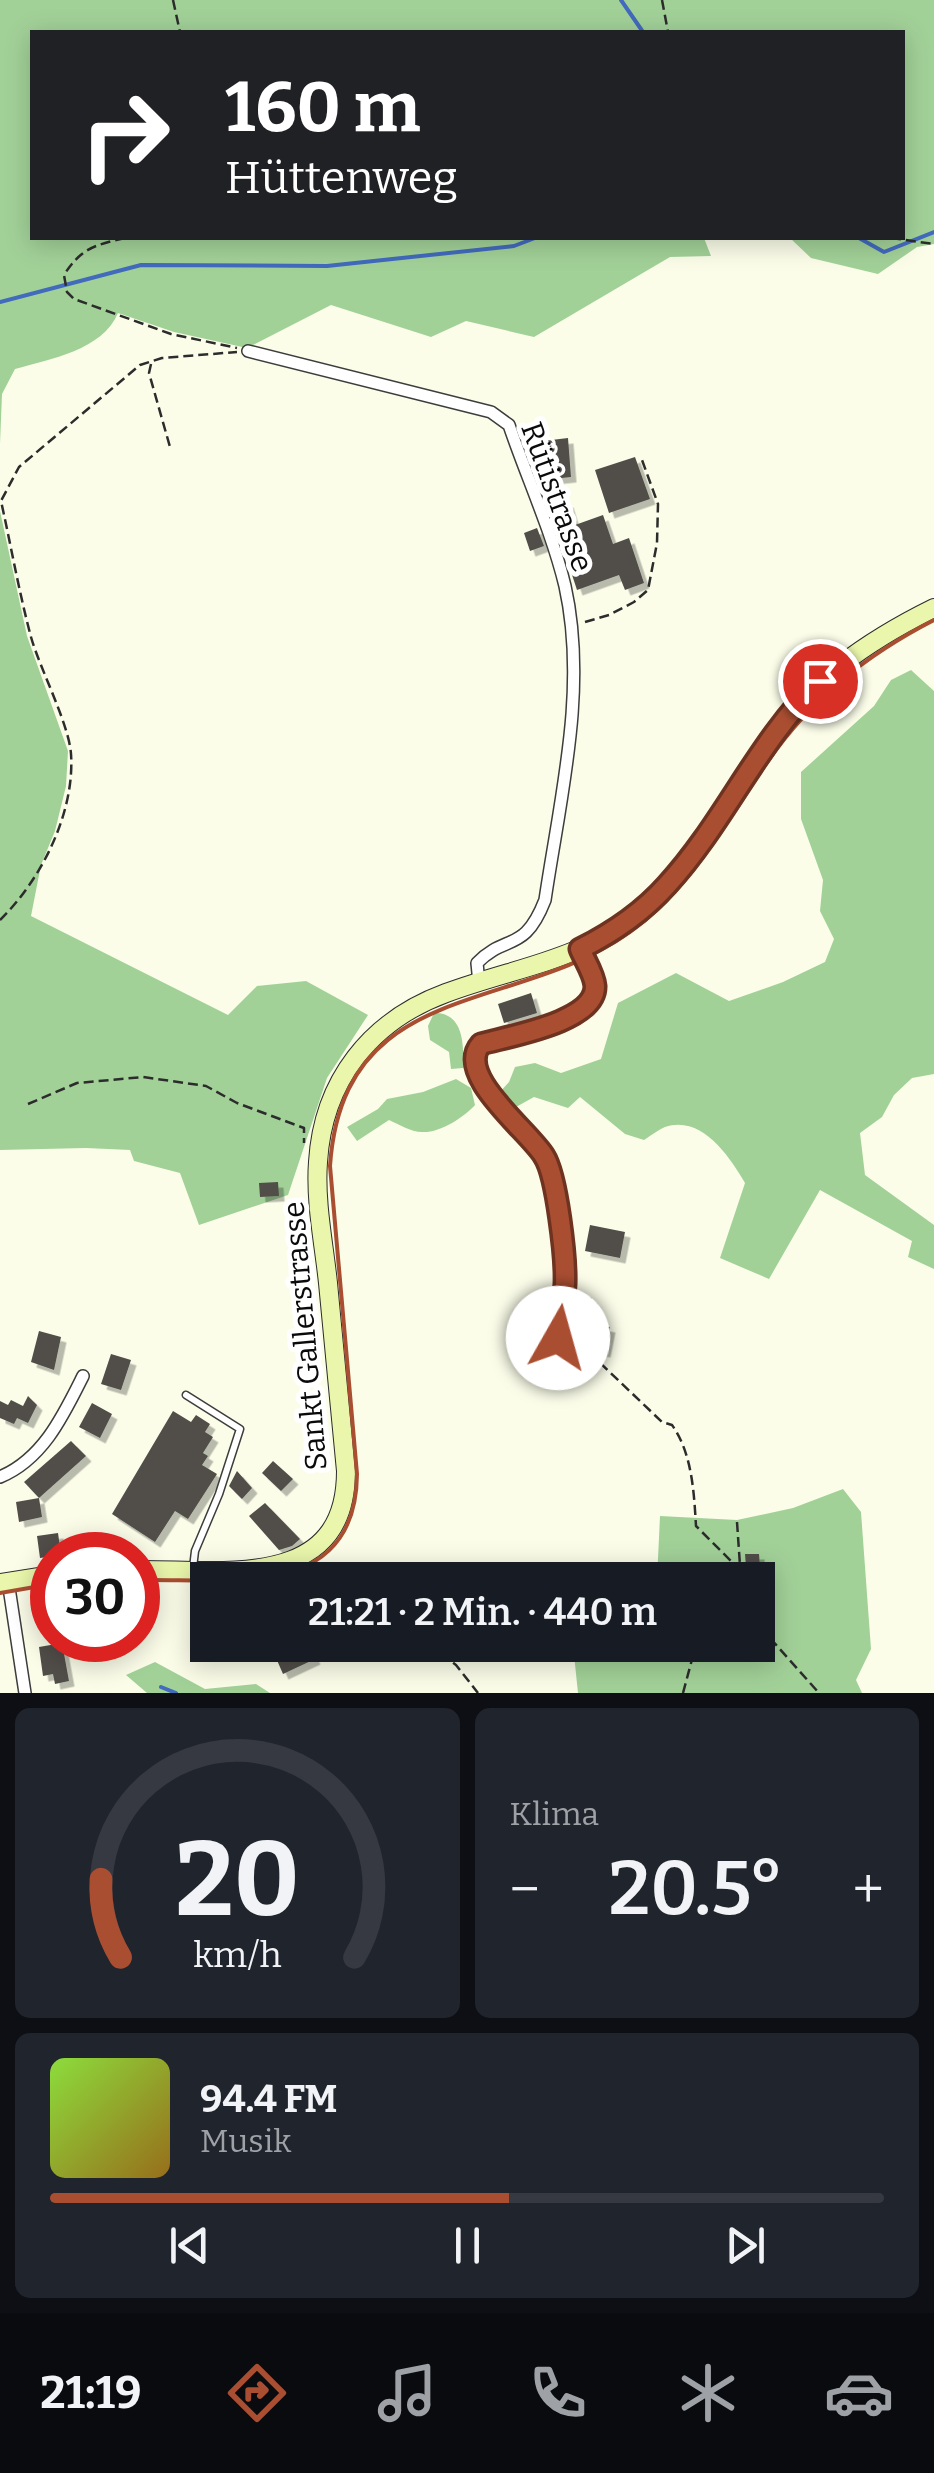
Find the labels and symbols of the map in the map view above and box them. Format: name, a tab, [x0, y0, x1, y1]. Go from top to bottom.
street label: Rütistrasse	[513, 417, 601, 577]
pin	[778, 639, 863, 724]
street label: Sankt Gallerstrasse	[275, 1200, 335, 1472]
position arrow	[506, 1286, 610, 1390]
speed limit sign: 30	[30, 1532, 160, 1662]

